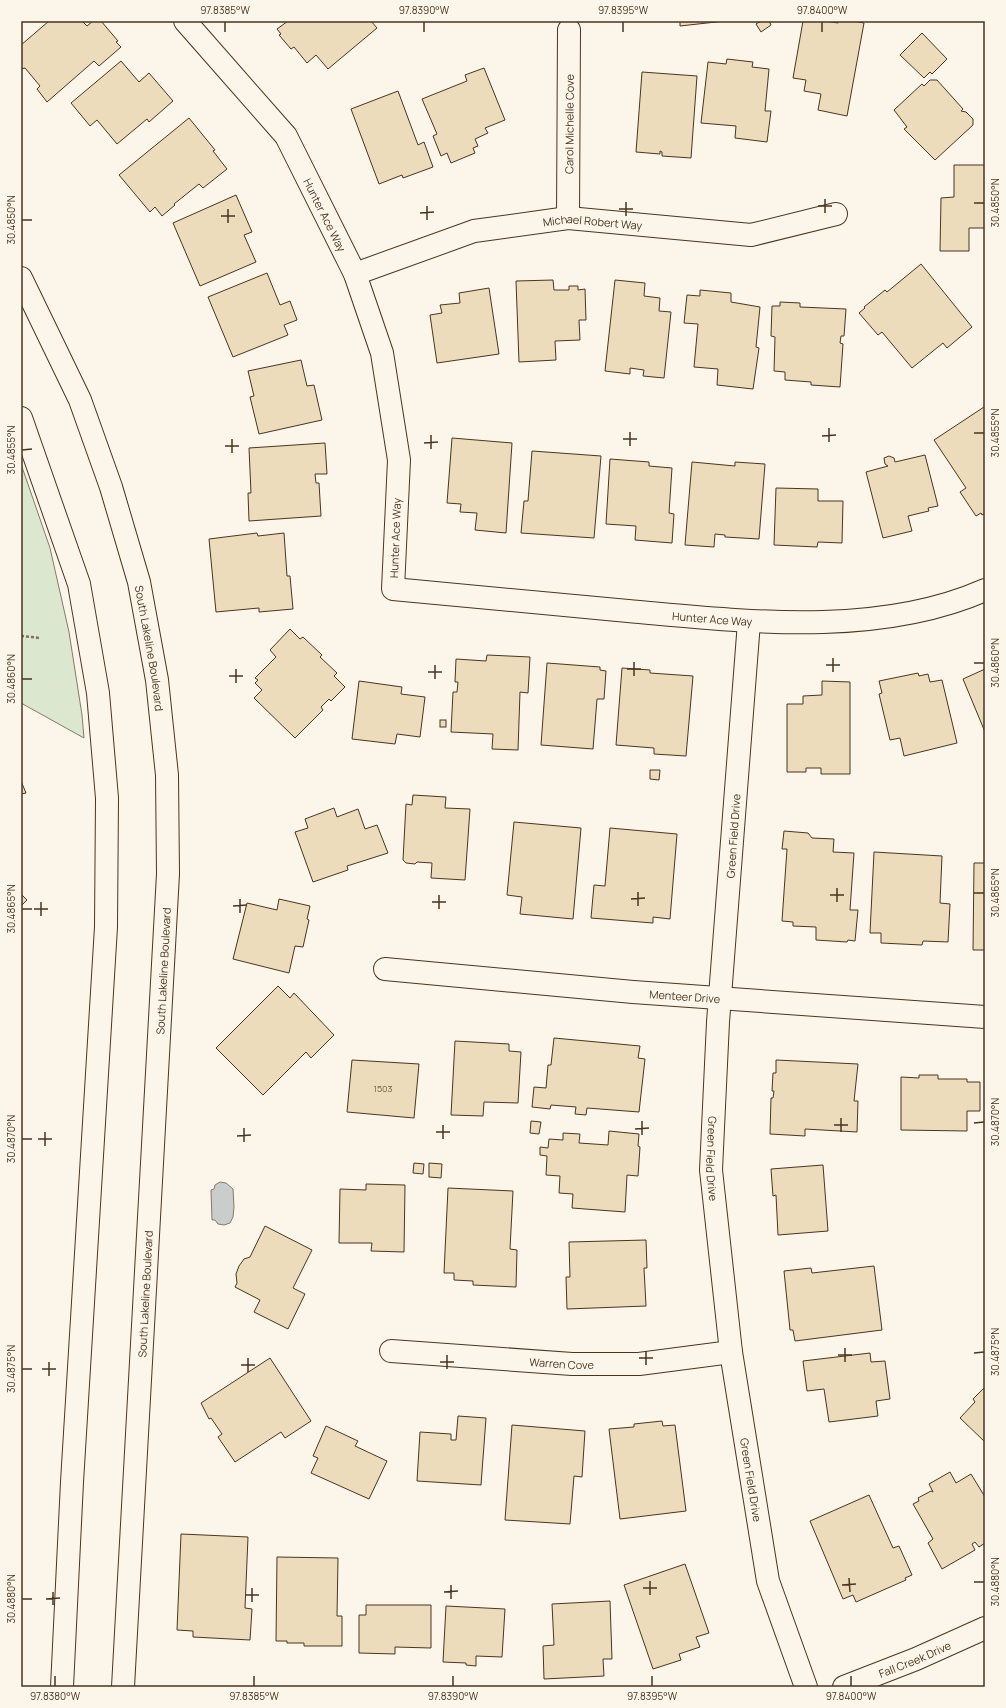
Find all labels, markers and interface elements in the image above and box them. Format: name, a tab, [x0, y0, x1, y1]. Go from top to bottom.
text: 97.8385°W	[200, 3, 251, 17]
text: 97.8390°W	[399, 3, 450, 17]
text: 97.8395°W	[598, 3, 649, 17]
text: 97.8400°W	[797, 3, 848, 17]
street label: Carol Michelle Cove	[561, 73, 576, 174]
street label: Hunter Ace Way	[301, 175, 350, 254]
text: 30.4850°N	[988, 178, 1002, 228]
text: 30.4850°N	[4, 195, 18, 245]
street label: Michael Robert Way	[542, 210, 643, 232]
text: 30.4855°N	[988, 408, 1002, 457]
text: 30.4855°N	[4, 425, 18, 474]
street label: Hunter Ace Way	[386, 497, 404, 578]
street label: South Lakeline Boulevard	[132, 584, 168, 712]
street label: Hunter Ace Way	[672, 608, 753, 628]
text: 30.4860°N	[988, 638, 1002, 688]
text: 30.4860°N	[4, 654, 18, 704]
street label: Green Field Drive	[723, 793, 743, 879]
text: 30.4865°N	[988, 868, 1002, 918]
text: 30.4865°N	[4, 884, 18, 934]
street label: South Lakeline Boulevard	[152, 907, 174, 1035]
street label: Menteer Drive	[649, 986, 721, 1006]
house number: 1503	[373, 1082, 393, 1095]
text: 30.4870°N	[988, 1098, 1002, 1146]
text: 30.4870°N	[4, 1115, 18, 1163]
street label: Green Field Drive	[703, 1116, 722, 1202]
street label: South Lakeline Boulevard	[134, 1230, 156, 1358]
text: 30.4875°N	[988, 1328, 1002, 1376]
text: 30.4875°N	[4, 1345, 18, 1393]
street label: Warren Cove	[529, 1353, 594, 1372]
street label: Green Field Drive	[738, 1437, 766, 1523]
text: 30.4880°N	[988, 1557, 1002, 1607]
text: 30.4880°N	[4, 1574, 18, 1624]
street label: Fall Creek Drive	[876, 1637, 953, 1680]
text: 97.8380°W	[30, 1689, 81, 1703]
text: 97.8385°W	[229, 1689, 280, 1703]
text: 97.8390°W	[428, 1689, 479, 1703]
text: 97.8395°W	[627, 1689, 678, 1703]
text: 97.8400°W	[826, 1689, 877, 1703]

